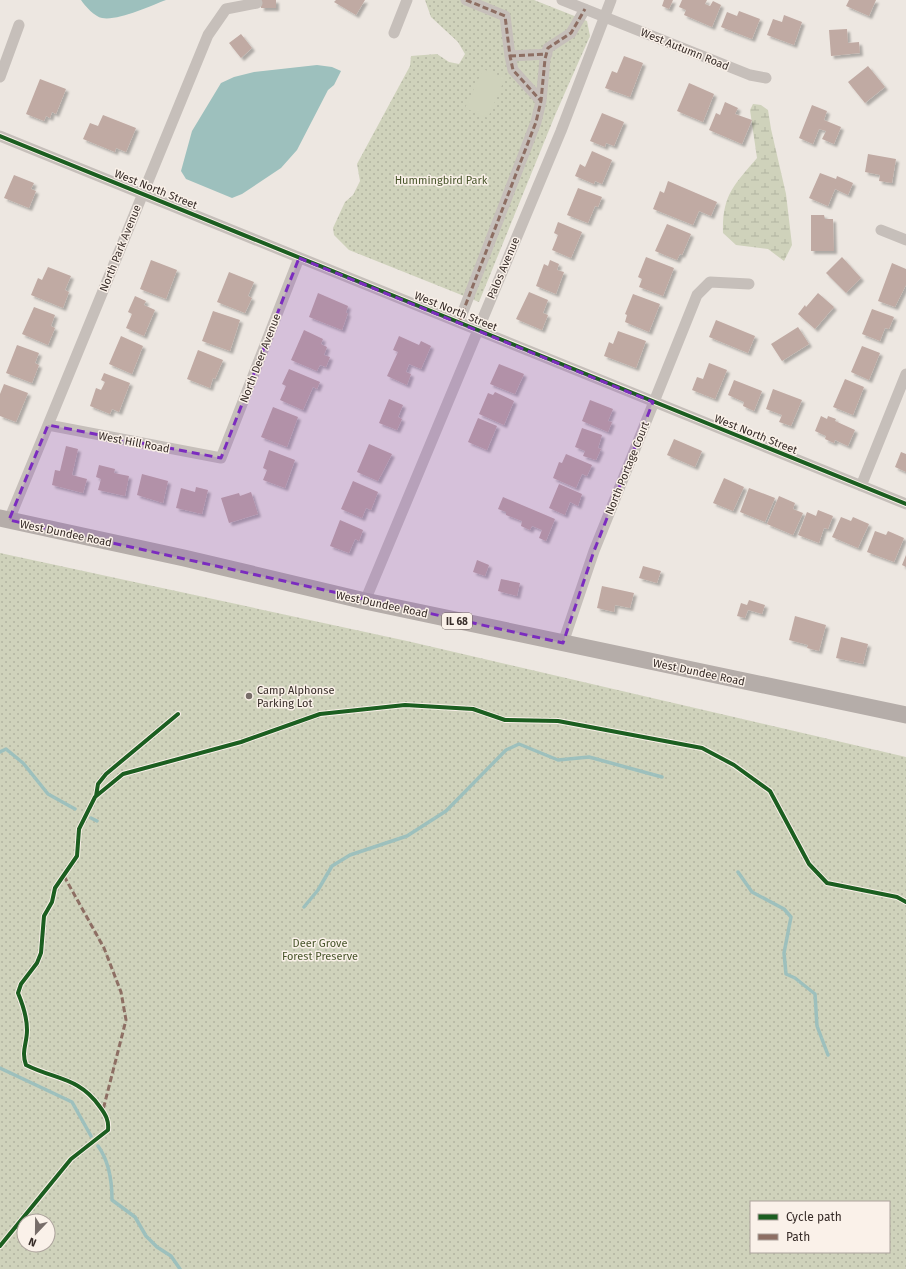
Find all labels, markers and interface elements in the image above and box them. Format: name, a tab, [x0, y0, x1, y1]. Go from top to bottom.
street label: West Autumn Road	[639, 26, 731, 73]
street label: West North Street	[112, 167, 199, 212]
park label: Hummingbird Park	[395, 174, 488, 187]
street label: North Park Avenue	[97, 203, 144, 294]
street label: Palos Avenue	[485, 235, 522, 301]
street label: West North Street	[412, 289, 499, 334]
street label: North Deer Avenue	[238, 312, 283, 405]
street label: West North Street	[712, 412, 799, 457]
street label: North Portage Court	[603, 420, 652, 517]
street label: West Hill Road	[97, 429, 171, 456]
street label: West Dundee Road	[19, 517, 113, 550]
street label: West Dundee Road	[335, 588, 429, 621]
road number: IL 68	[442, 613, 472, 629]
street label: West Dundee Road	[652, 656, 746, 689]
place label: Camp Alphonse Parking Lot	[257, 684, 334, 710]
marker: Camp Alphonse Parking Lot	[244, 691, 254, 701]
park label: Deer Grove Forest Preserve	[282, 937, 358, 963]
legend	[750, 1201, 890, 1253]
text: Cycle path	[786, 1210, 842, 1224]
north arrow	[16, 1213, 56, 1253]
text: Path	[786, 1230, 810, 1244]
text: N	[27, 1234, 38, 1249]

